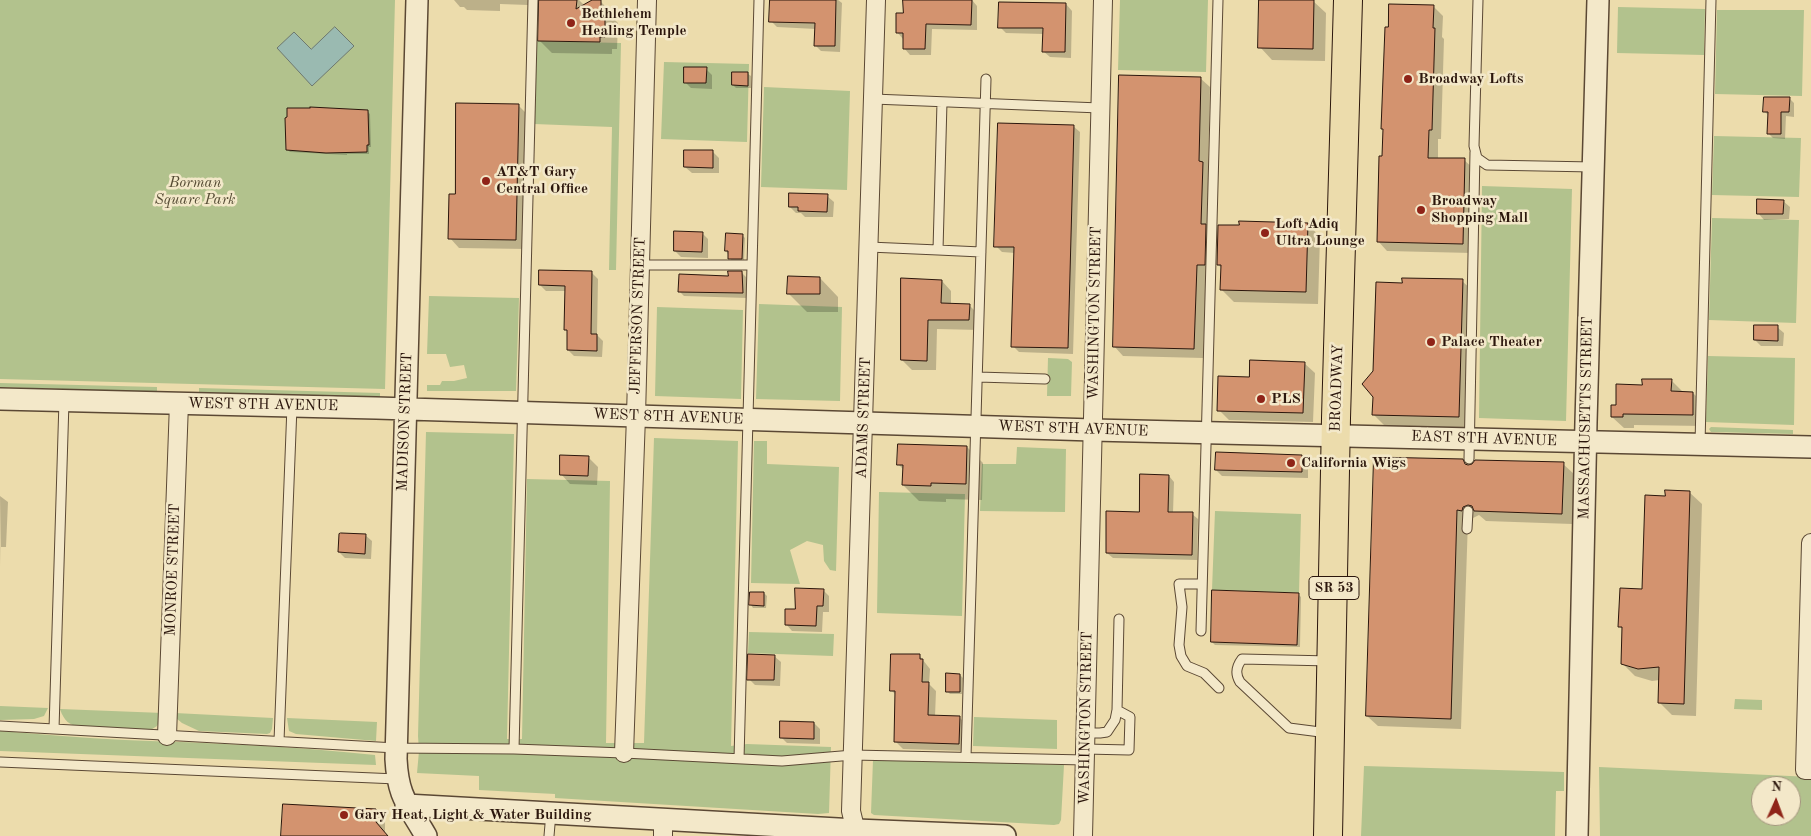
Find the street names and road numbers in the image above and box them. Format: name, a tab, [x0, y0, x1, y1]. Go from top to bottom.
street label: WASHINGTON STREET	[1084, 226, 1106, 400]
street label: JEFFERSON STREET	[626, 237, 650, 395]
street label: MASSACHUSETTS STREET	[1575, 316, 1597, 520]
street label: BROADWAY	[1326, 344, 1348, 432]
street label: MADISON STREET	[394, 352, 416, 492]
street label: ADAMS STREET	[853, 357, 875, 479]
street label: WEST 8TH AVENUE	[188, 395, 338, 415]
street label: WEST 8TH AVENUE	[592, 405, 744, 429]
street label: WEST 8TH AVENUE	[997, 417, 1149, 441]
street label: EAST 8TH AVENUE	[1411, 427, 1557, 451]
street label: MONROE STREET	[162, 503, 184, 637]
road number: SR 53	[1309, 576, 1359, 600]
street label: WASHINGTON STREET	[1075, 631, 1097, 805]

